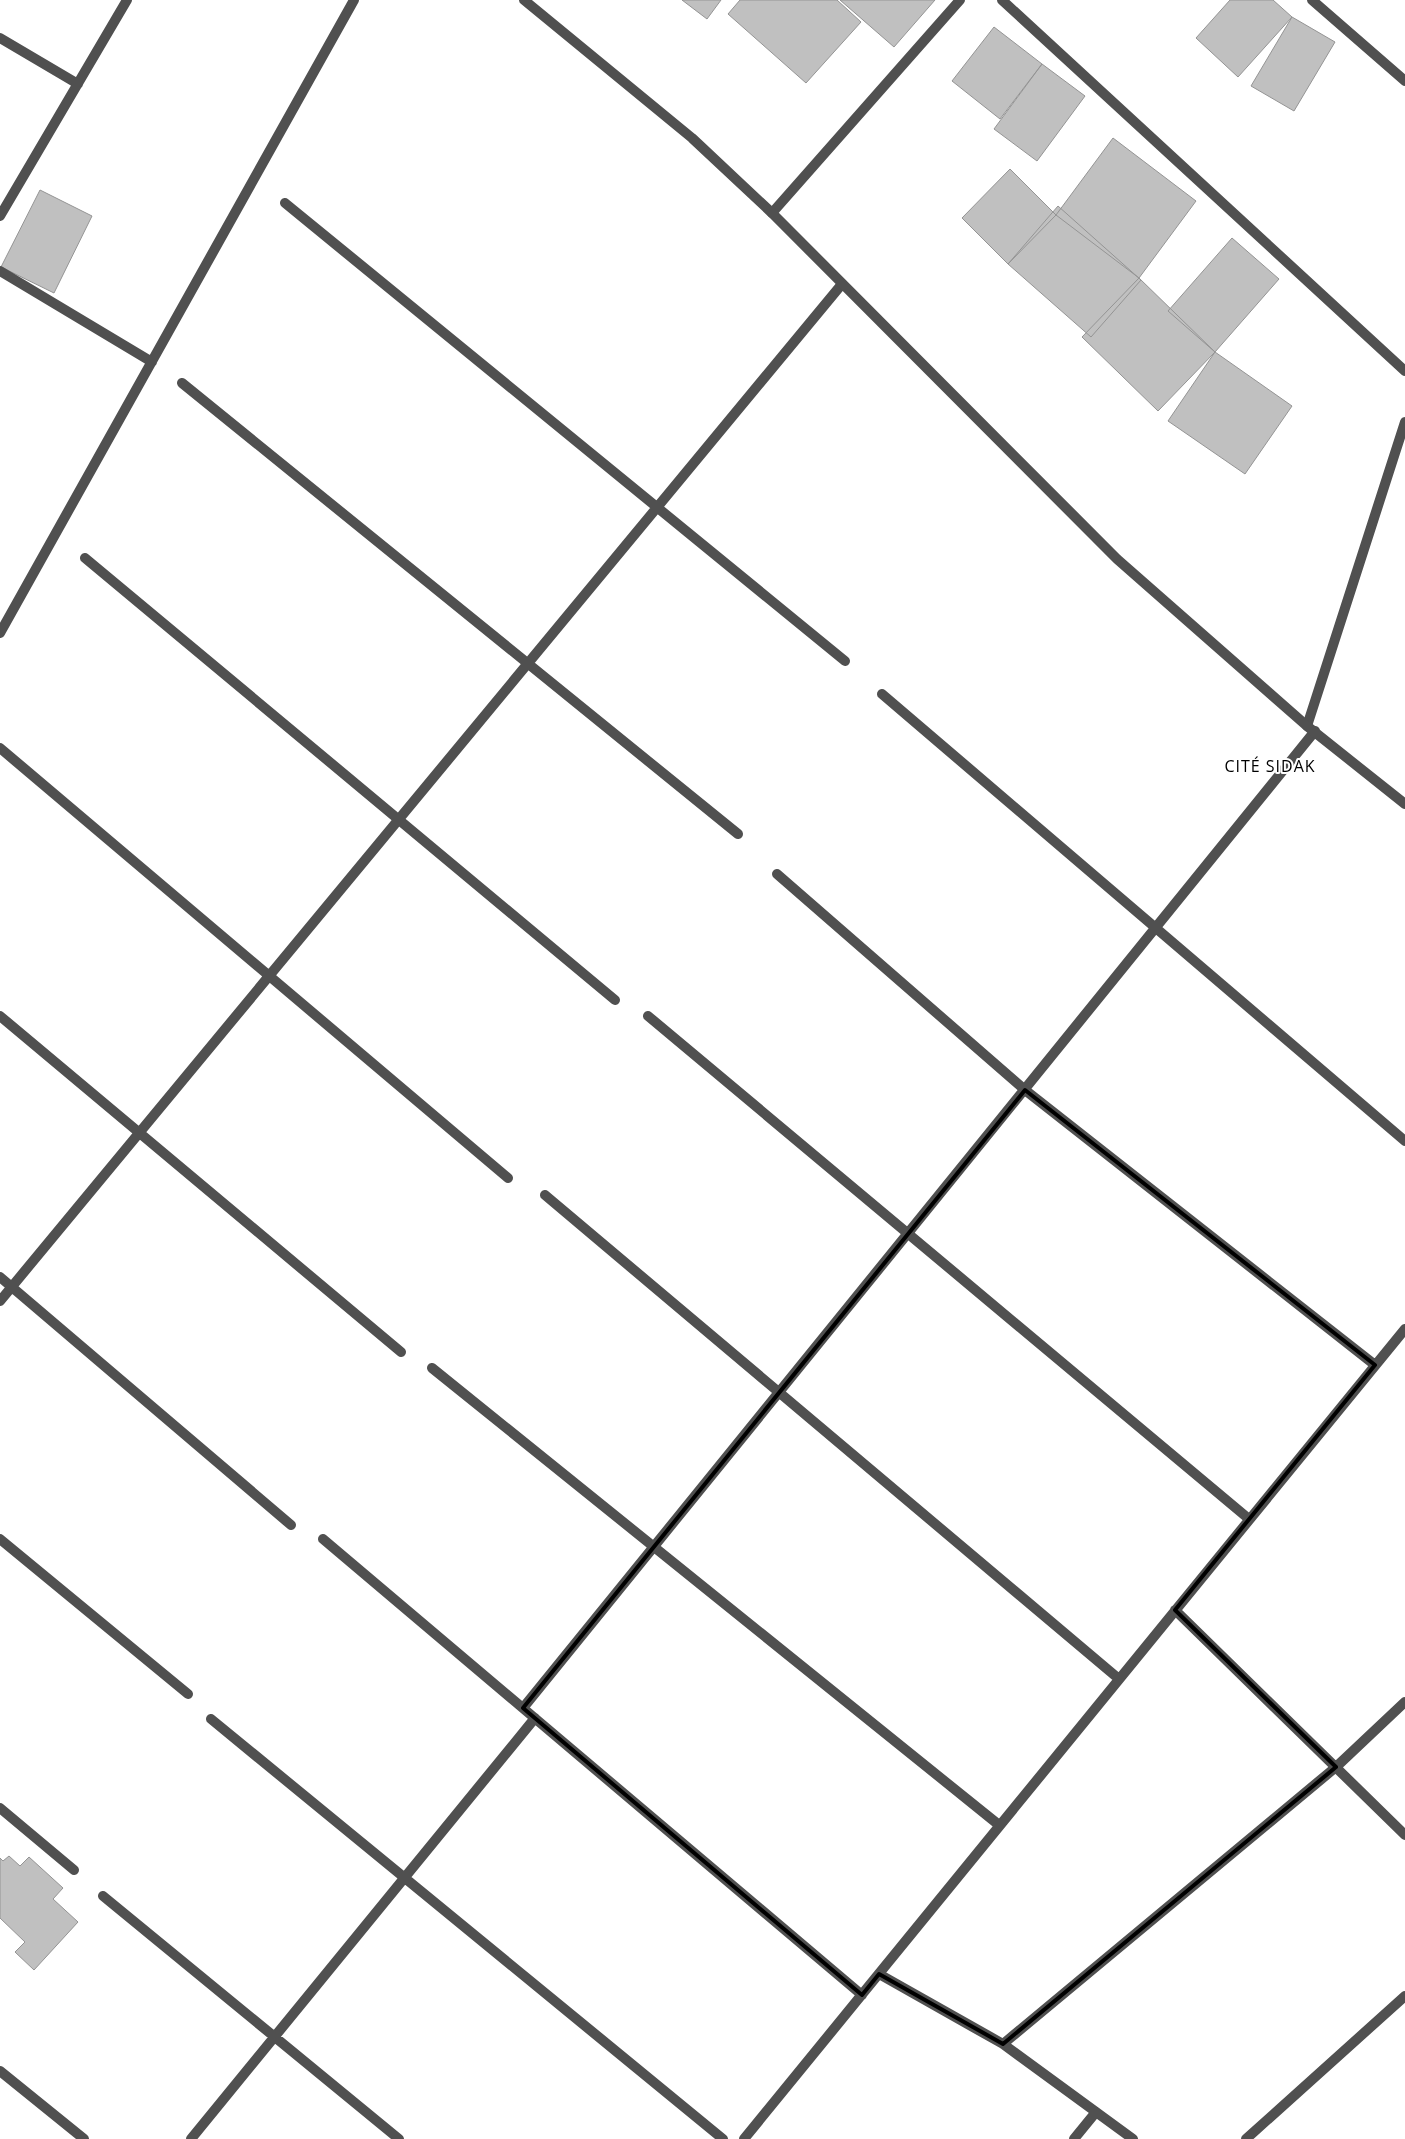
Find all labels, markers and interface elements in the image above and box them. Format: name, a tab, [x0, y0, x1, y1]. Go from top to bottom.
district label: CITÉ SIDAK	[1224, 755, 1316, 777]

